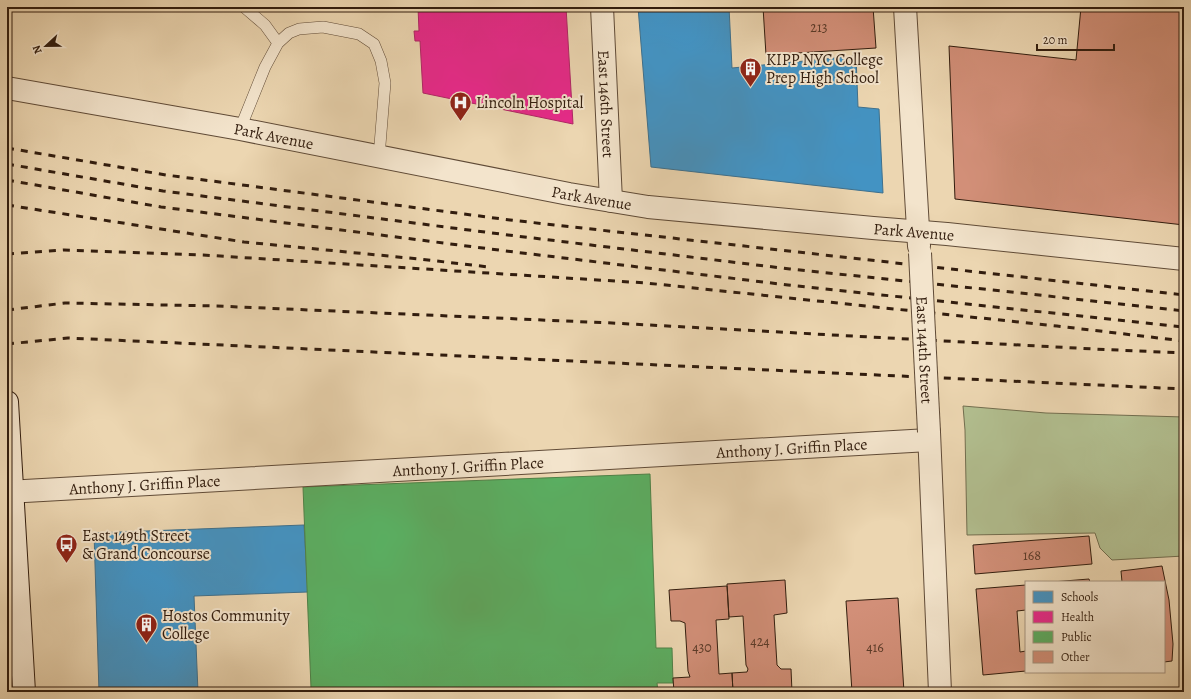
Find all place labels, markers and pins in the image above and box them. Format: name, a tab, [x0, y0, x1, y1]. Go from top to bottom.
place label: KIPP NYC College Prep High School	[766, 49, 883, 89]
building icon: KIPP NYC College Prep High School	[738, 55, 764, 88]
hospital icon: Lincoln Hospital	[447, 89, 473, 122]
place label: Lincoln Hospital	[476, 92, 584, 114]
place label: East 149th Street & Grand Concourse	[82, 525, 210, 565]
bus stop icon: East 149th Street & Grand Concourse	[53, 531, 79, 564]
place label: Hostos Community College	[162, 605, 290, 645]
building icon: Hostos Community College	[134, 611, 160, 644]

